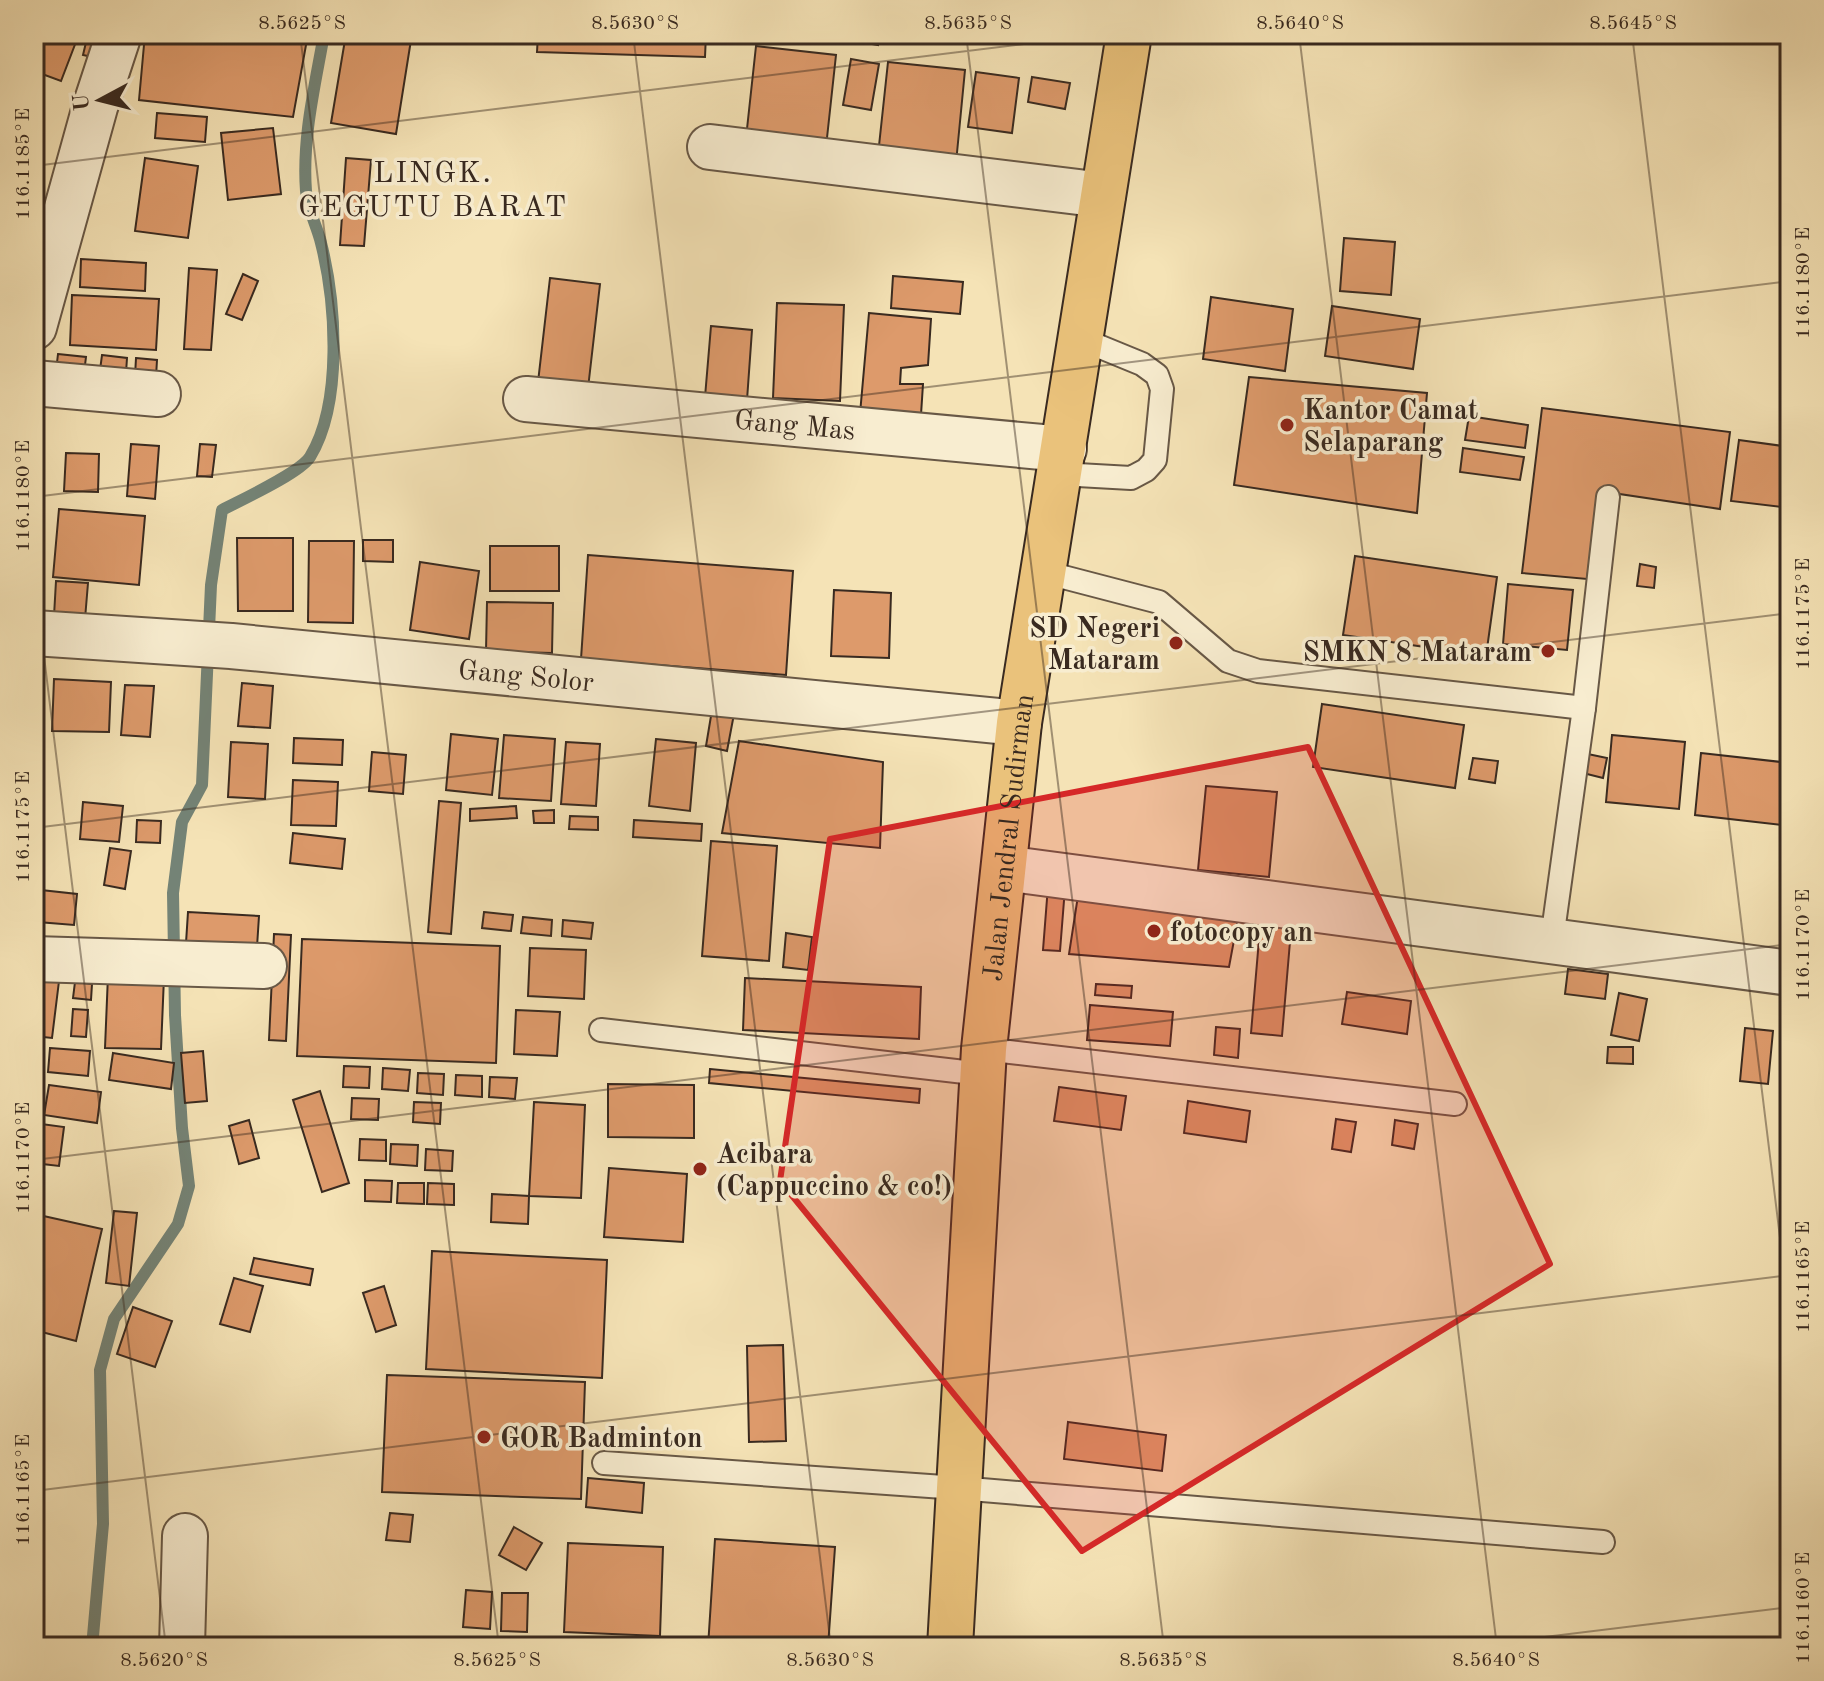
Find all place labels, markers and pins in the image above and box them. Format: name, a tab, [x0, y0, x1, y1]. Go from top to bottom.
place label: Kantor Camat Selaparang	[1303, 398, 1478, 458]
marker: Kantor Camat Selaparang	[1278, 416, 1296, 434]
place label: SD Negeri Mataram	[1029, 616, 1160, 676]
marker: SD Negeri Mataram	[1167, 634, 1185, 652]
place label: SMKN 8 Mataram	[1303, 640, 1532, 668]
marker: SMKN 8 Mataram	[1539, 642, 1557, 660]
place label: fotocopy an	[1170, 920, 1313, 948]
marker: fotocopy an	[1145, 922, 1163, 940]
place label: Acibara (Cappuccino & co!)	[716, 1142, 952, 1202]
marker: Acibara (Cappuccino & co!)	[691, 1160, 709, 1178]
place label: GOR Badminton	[500, 1426, 703, 1454]
marker: GOR Badminton	[475, 1428, 493, 1446]

